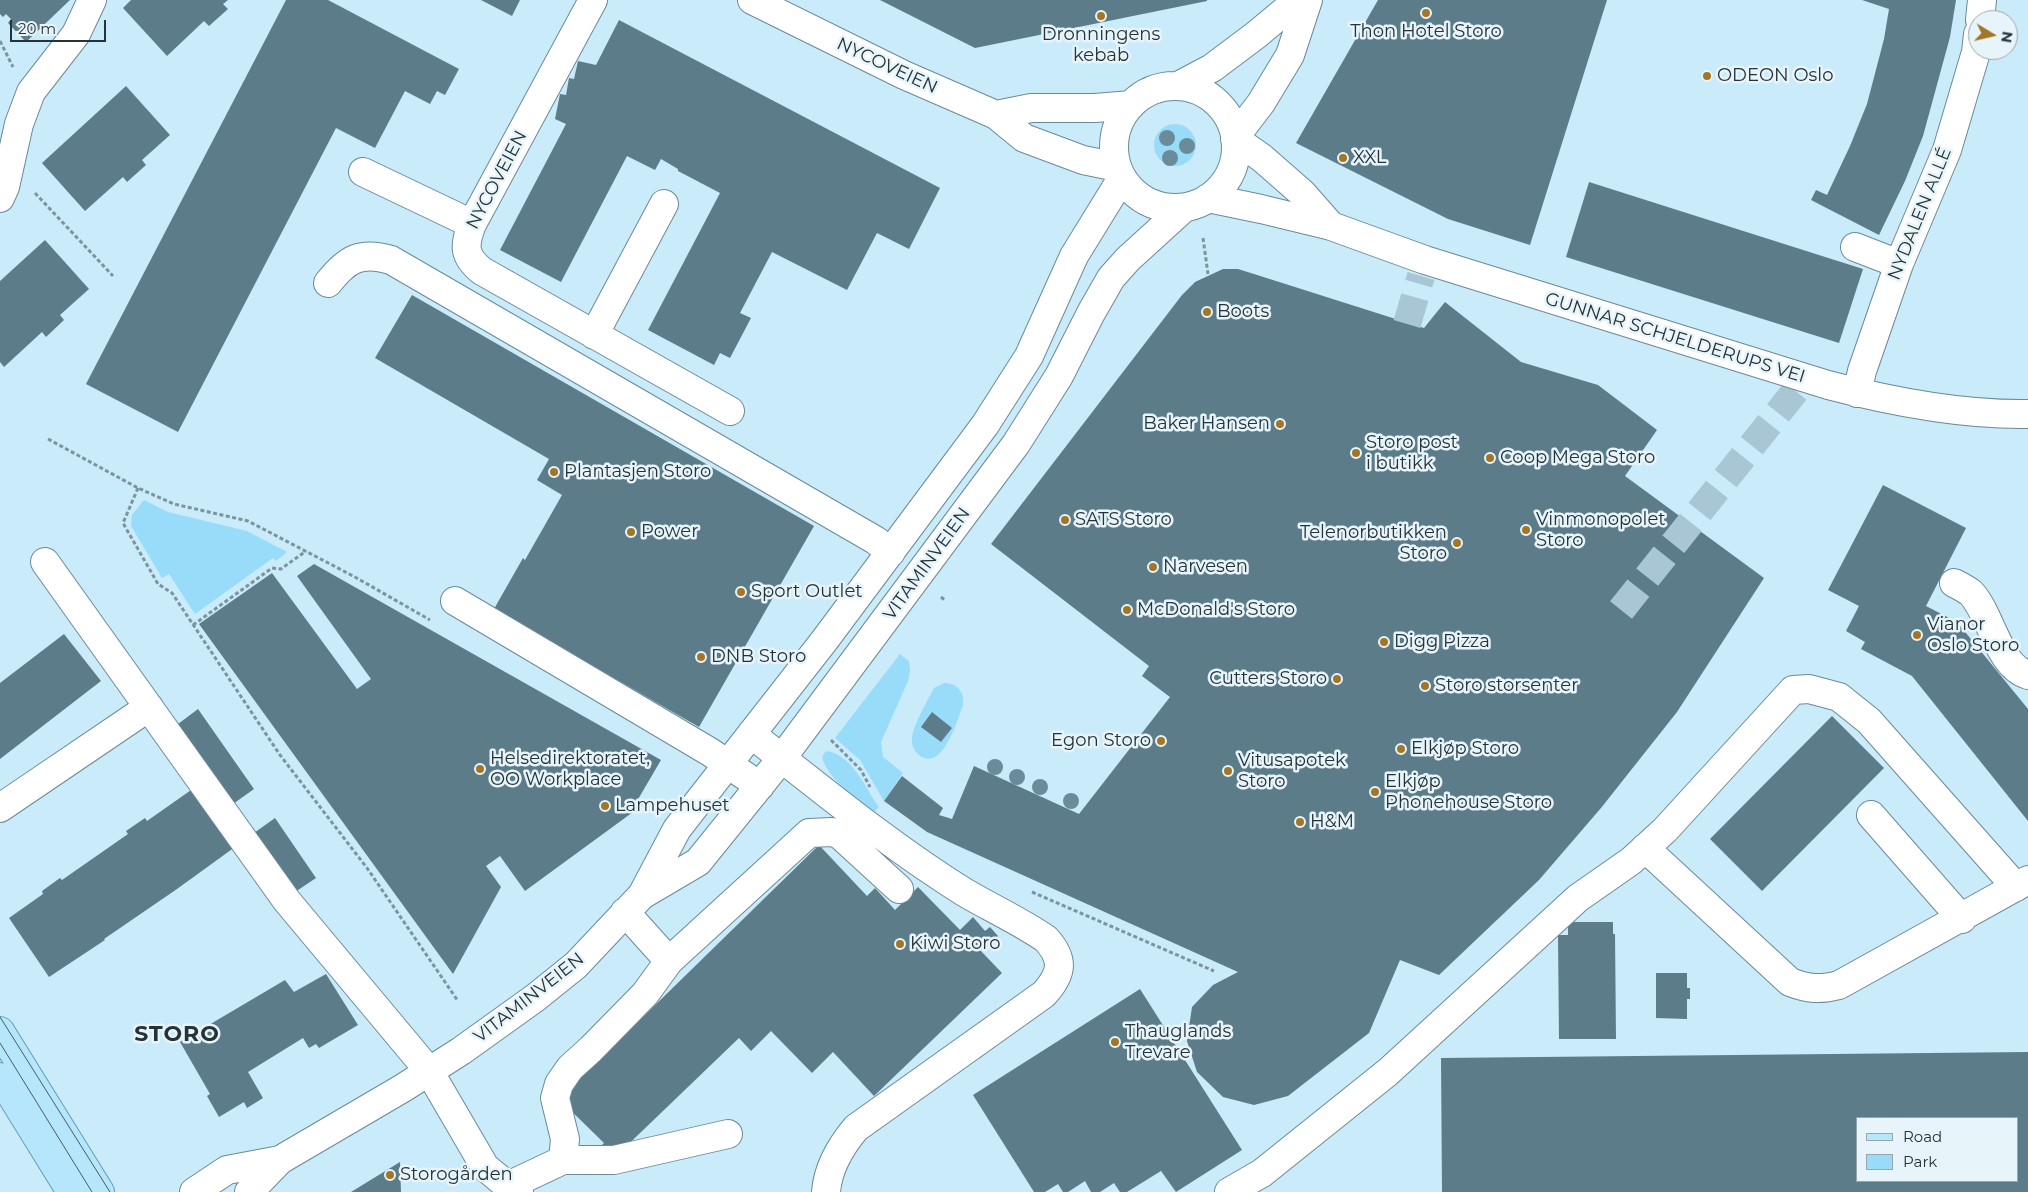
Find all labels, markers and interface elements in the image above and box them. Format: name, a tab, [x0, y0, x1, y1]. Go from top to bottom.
marker: Thon Hotel Storo	[1420, 7, 1432, 19]
scale bar	[12, 10, 109, 42]
marker: Dronningens kebab	[1095, 10, 1107, 22]
north arrow	[1968, 10, 2018, 60]
text: 20 m	[18, 19, 56, 38]
place label: Thon Hotel Storo	[1350, 21, 1502, 43]
place label: Dronningens kebab	[1042, 24, 1160, 66]
text: N	[1997, 30, 2017, 44]
street label: NYCOVEIEN	[833, 33, 941, 99]
place label: ODEON Oslo	[1717, 65, 1833, 87]
marker: ODEON Oslo	[1701, 70, 1713, 82]
street label: NYCOVEIEN	[462, 127, 532, 233]
street label: NYDALEN ALLÉ	[1884, 144, 1956, 284]
place label: XXL	[1353, 147, 1386, 169]
marker: XXL	[1337, 152, 1349, 164]
street label: GUNNAR SCHJELDERUPS VEI	[1542, 288, 1808, 388]
place label: Boots	[1217, 301, 1269, 323]
marker: Boots	[1201, 306, 1213, 318]
place label: Baker Hansen	[1143, 413, 1270, 435]
marker: Baker Hansen	[1274, 418, 1286, 430]
place label: Storo post i butikk	[1366, 432, 1458, 474]
marker: Storo post i butikk	[1350, 447, 1362, 459]
place label: Coop Mega Storo	[1500, 447, 1655, 469]
marker: Coop Mega Storo	[1484, 452, 1496, 464]
place label: Plantasjen Storo	[564, 461, 711, 483]
marker: Plantasjen Storo	[548, 466, 560, 478]
street label: VITAMINVEIEN	[879, 504, 975, 624]
place label: SATS Storo	[1075, 509, 1172, 531]
place label: Vinmonopolet Storo	[1536, 509, 1666, 552]
marker: SATS Storo	[1059, 514, 1071, 526]
place label: Power	[641, 521, 698, 543]
place label: Telenorbutikken Storo	[1300, 522, 1447, 564]
marker: Vinmonopolet Storo	[1520, 524, 1532, 536]
marker: Power	[625, 526, 637, 538]
marker: Telenorbutikken Storo	[1451, 537, 1463, 549]
place label: Narvesen	[1163, 556, 1248, 578]
marker: Narvesen	[1147, 561, 1159, 573]
place label: Sport Outlet	[751, 581, 863, 603]
marker: Sport Outlet	[735, 586, 747, 598]
place label: McDonald's Storo	[1137, 599, 1295, 621]
marker: McDonald's Storo	[1121, 604, 1133, 616]
place label: Vianor Oslo Storo	[1927, 614, 2019, 656]
marker: Vianor Oslo Storo	[1911, 629, 1923, 641]
place label: Digg Pizza	[1394, 631, 1490, 653]
marker: Digg Pizza	[1378, 636, 1390, 648]
place label: DNB Storo	[711, 646, 806, 668]
marker: DNB Storo	[695, 651, 707, 663]
place label: Cutters Storo	[1209, 668, 1327, 690]
marker: Cutters Storo	[1331, 673, 1343, 685]
place label: Storo storsenter	[1435, 675, 1578, 697]
marker: Storo storsenter	[1419, 680, 1431, 692]
place label: Egon Storo	[1051, 730, 1151, 752]
marker: Egon Storo	[1155, 735, 1167, 747]
place label: Elkjøp Storo	[1411, 738, 1519, 760]
marker: Elkjøp Storo	[1395, 743, 1407, 755]
place label: Helsedirektoratet, OO Workplace	[490, 748, 650, 791]
place label: Vitusapotek Storo	[1238, 750, 1346, 792]
marker: Helsedirektoratet, OO Workplace	[474, 763, 486, 775]
marker: Vitusapotek Storo	[1222, 765, 1234, 777]
place label: Elkjøp Phonehouse Storo	[1385, 771, 1552, 814]
marker: Elkjøp Phonehouse Storo	[1369, 786, 1381, 798]
place label: Lampehuset	[615, 795, 730, 817]
marker: Lampehuset	[599, 800, 611, 812]
place label: H&M	[1310, 811, 1354, 833]
marker: H&M	[1294, 816, 1306, 828]
place label: Kiwi Storo	[910, 933, 1001, 955]
marker: Kiwi Storo	[894, 938, 906, 950]
street label: VITAMINVEIEN	[470, 948, 588, 1048]
place label: Thauglands Trevare	[1125, 1021, 1231, 1064]
district label: STORO	[134, 1022, 220, 1048]
marker: Thauglands Trevare	[1109, 1036, 1121, 1048]
legend	[1856, 1117, 2018, 1182]
text: Road	[1903, 1127, 1942, 1146]
text: Park	[1903, 1152, 1937, 1171]
place label: Storogården	[400, 1164, 513, 1186]
marker: Storogården	[384, 1169, 396, 1181]

